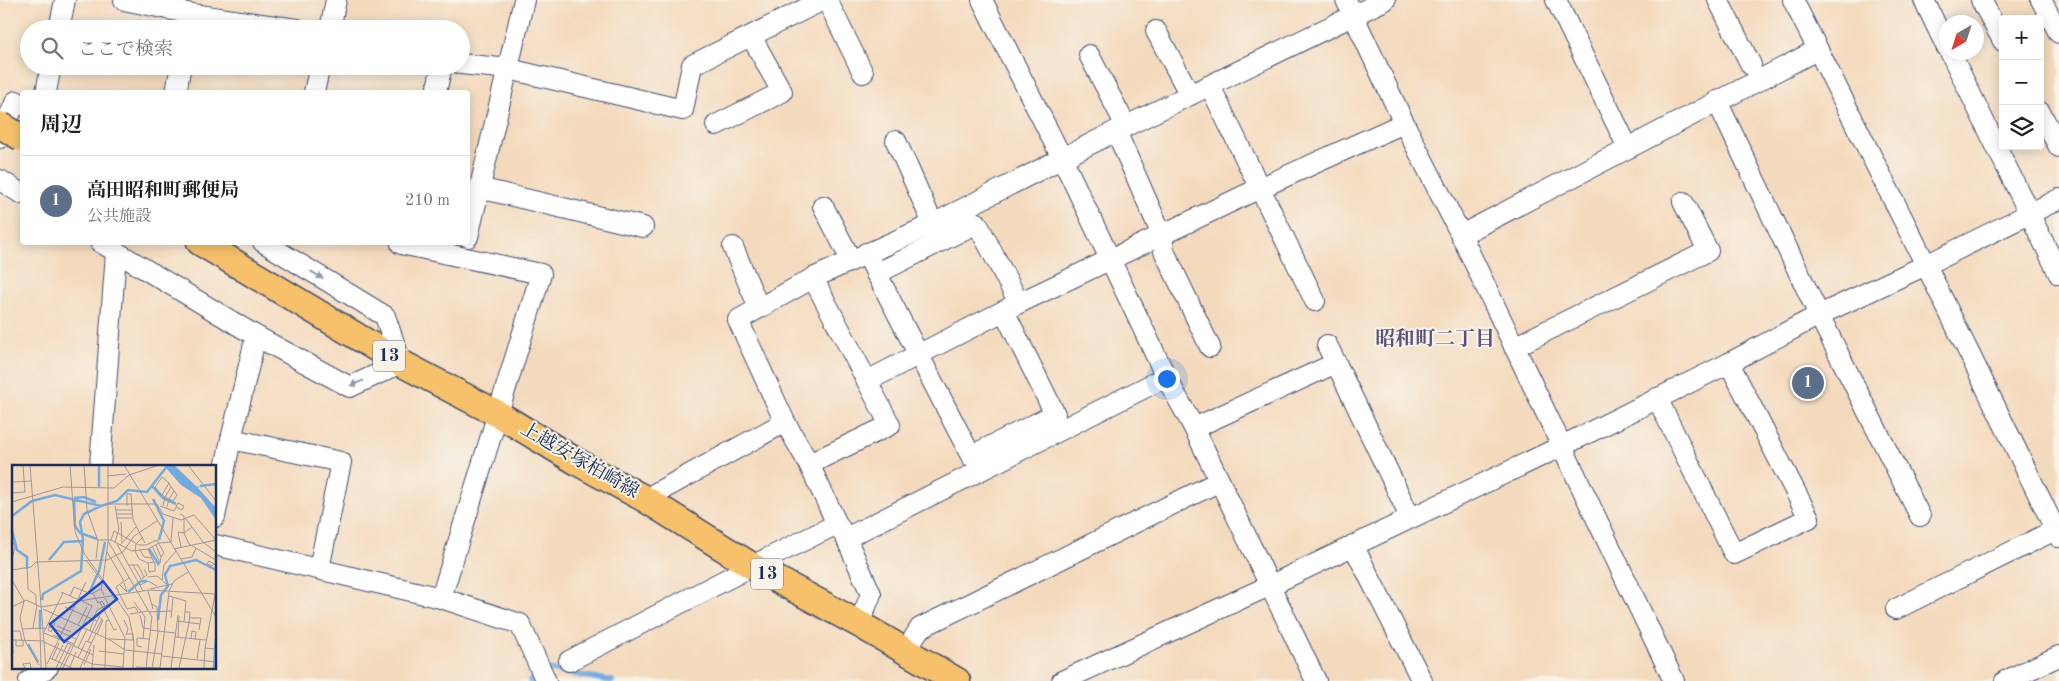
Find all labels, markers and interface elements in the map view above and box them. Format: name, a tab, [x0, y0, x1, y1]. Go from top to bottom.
north arrow	[1939, 15, 1984, 60]
map controls	[1999, 15, 2044, 150]
button: +	[1999, 15, 2044, 60]
search box	[20, 20, 470, 75]
icon: search	[38, 34, 66, 62]
text: ここで検索	[78, 41, 173, 60]
button: −	[1999, 60, 2044, 105]
button: layers	[1999, 105, 2044, 150]
text: 周辺	[40, 115, 82, 136]
text: 高田昭和町郵便局	[87, 182, 239, 201]
text: 1	[51, 193, 61, 209]
text: 210 m	[405, 193, 450, 209]
text: 公共施設	[87, 209, 151, 225]
one-way arrow	[310, 271, 323, 280]
district label: 昭和町二丁目	[1375, 328, 1495, 350]
road number: 13	[373, 341, 405, 372]
pin: 1	[1792, 364, 1824, 402]
your location	[1154, 366, 1180, 392]
one-way arrow	[349, 379, 364, 387]
street label: 上越安塚柏崎線	[517, 417, 643, 502]
inset map	[12, 465, 216, 668]
road number: 13	[751, 558, 783, 590]

